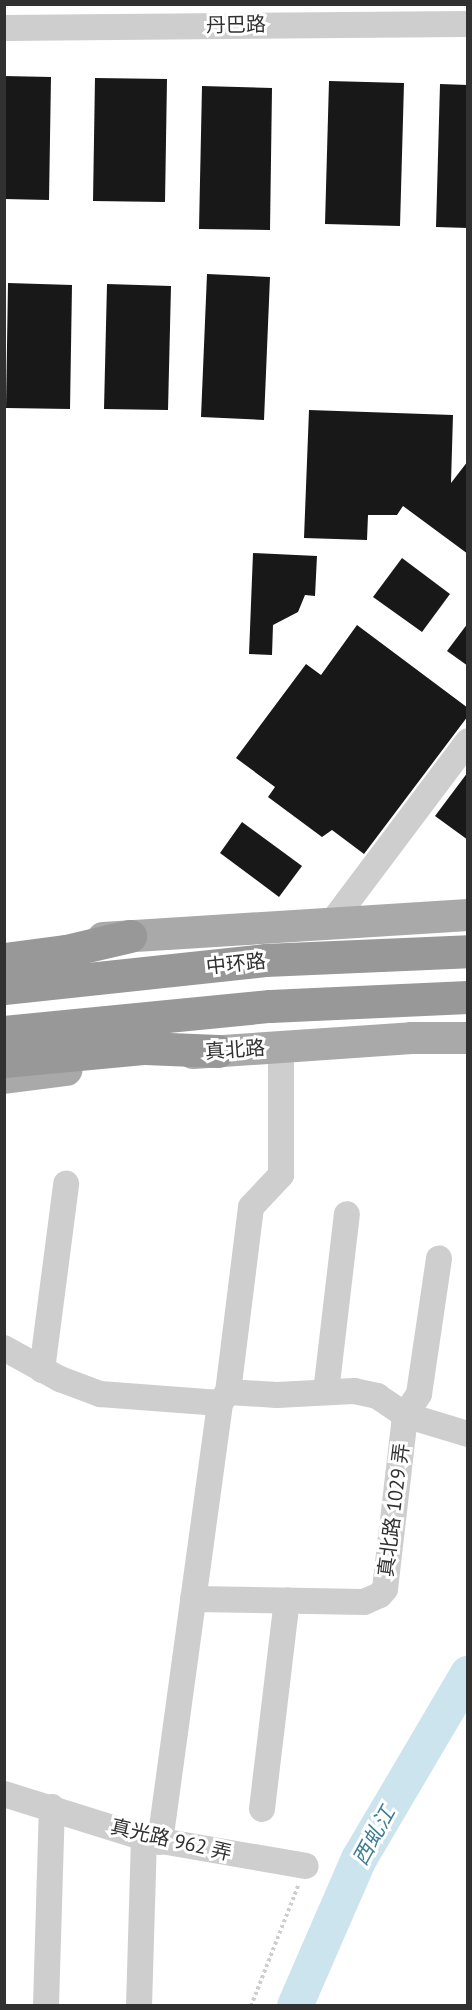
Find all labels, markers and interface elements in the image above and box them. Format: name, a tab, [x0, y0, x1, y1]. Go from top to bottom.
street label: 丹巴路	[206, 12, 266, 38]
street label: 中环路	[205, 949, 267, 979]
street label: 真北路	[204, 1036, 266, 1064]
street label: 真北路 1029 弄	[374, 1442, 414, 1578]
water label: 西虬江	[348, 1802, 400, 1870]
street label: 真光路 962 弄	[108, 1814, 234, 1866]

